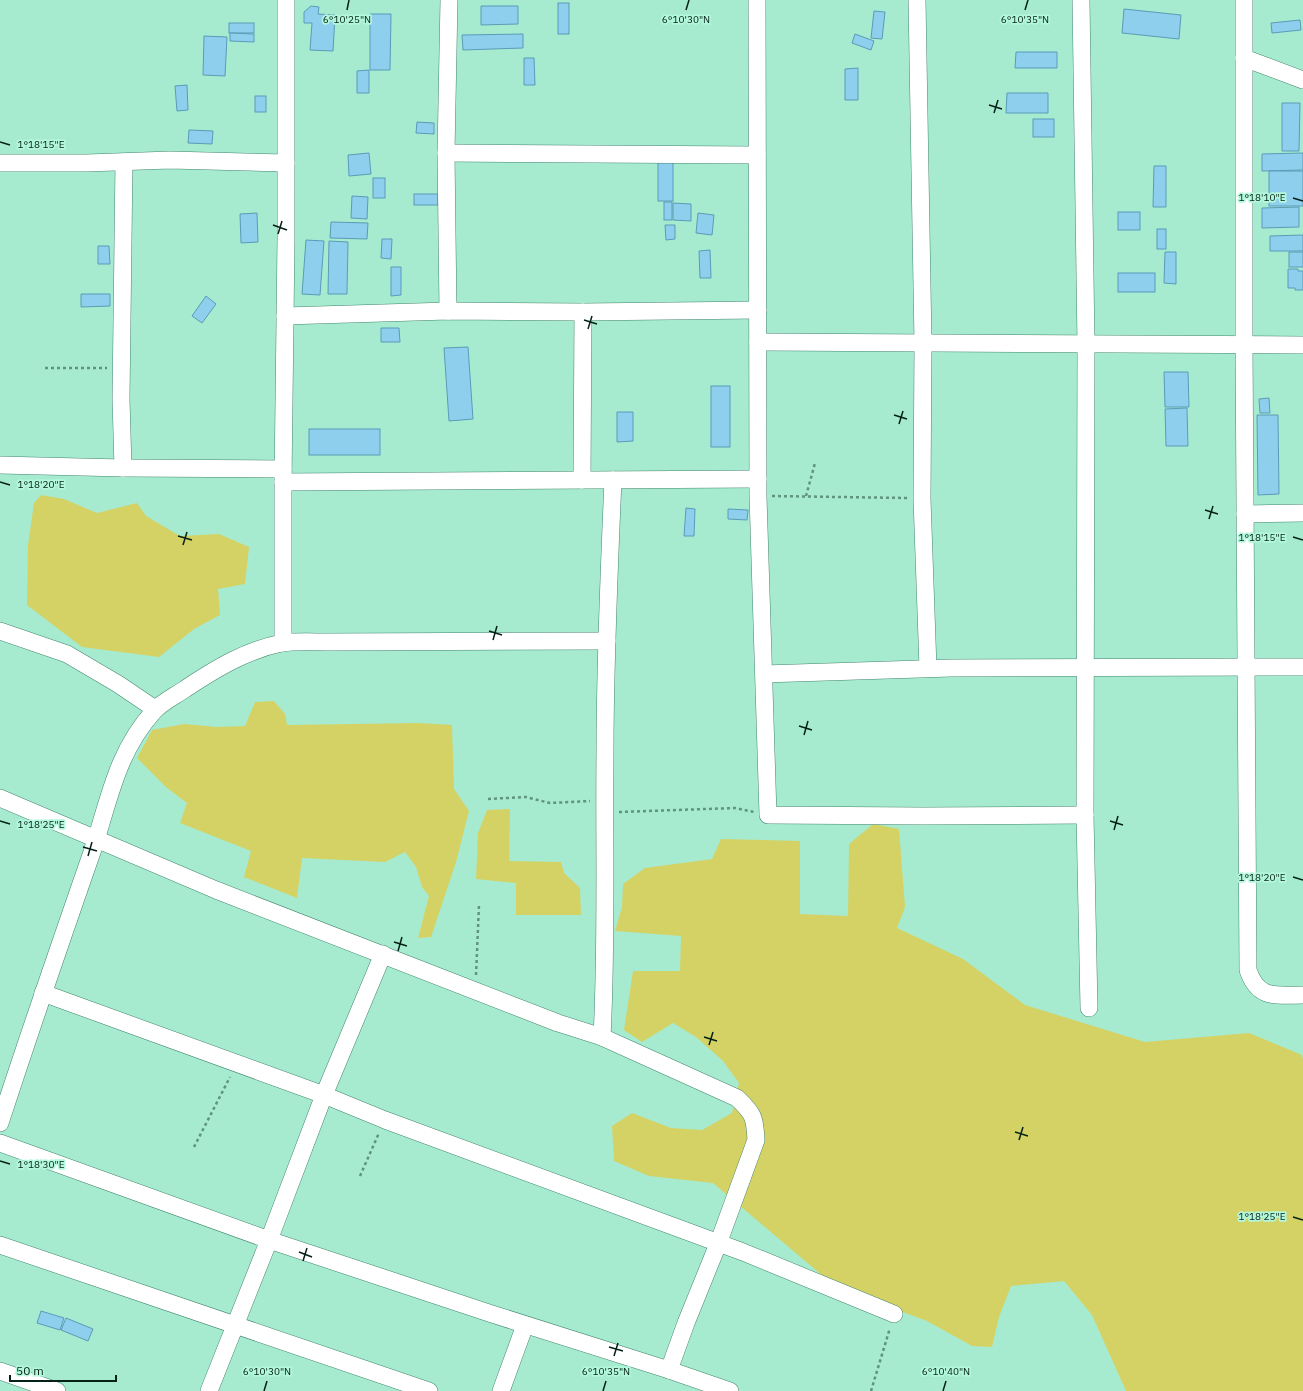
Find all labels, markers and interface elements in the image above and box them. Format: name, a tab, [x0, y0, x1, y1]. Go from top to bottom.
text: 6°10'25"N	[323, 13, 371, 26]
text: 6°10'30"N	[662, 13, 710, 26]
text: 6°10'35"N	[1001, 13, 1049, 26]
text: 1°18'15"E	[17, 138, 65, 151]
text: 1°18'10"E	[1238, 191, 1286, 204]
text: 1°18'20"E	[17, 478, 65, 491]
text: 1°18'15"E	[1238, 531, 1286, 544]
text: 1°18'25"E	[17, 818, 65, 831]
text: 1°18'20"E	[1238, 871, 1286, 884]
text: 1°18'30"E	[17, 1158, 65, 1171]
text: 1°18'25"E	[1238, 1210, 1286, 1223]
scale bar	[10, 1357, 116, 1383]
text: 50 m	[16, 1363, 44, 1378]
text: 6°10'30"N	[243, 1365, 291, 1378]
text: 6°10'35"N	[582, 1365, 630, 1378]
text: 6°10'40"N	[922, 1365, 970, 1378]

